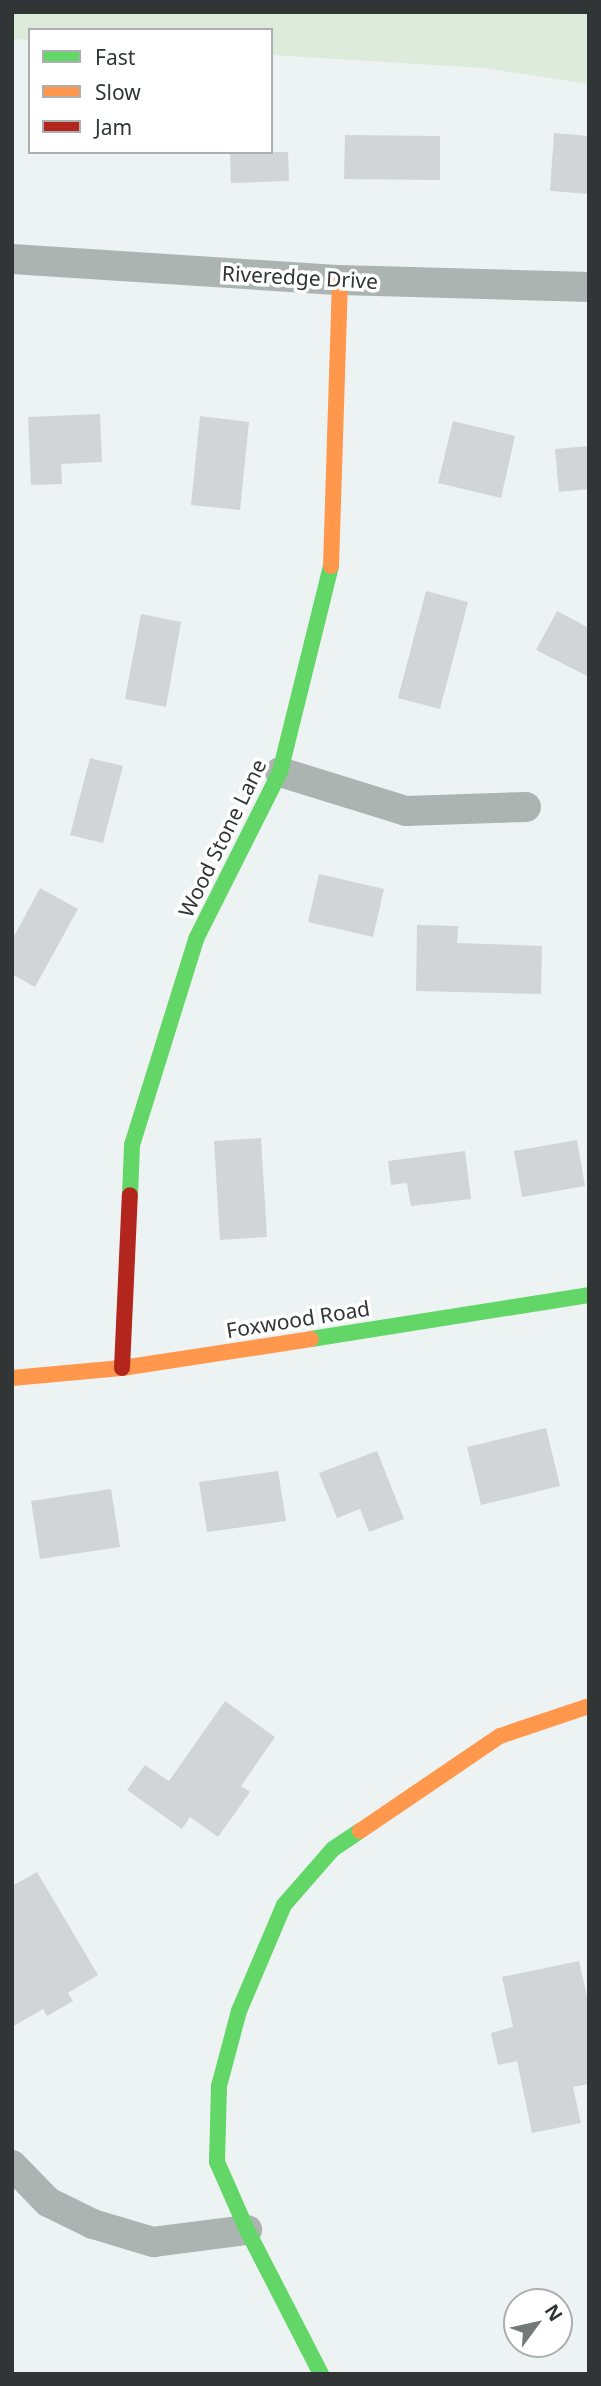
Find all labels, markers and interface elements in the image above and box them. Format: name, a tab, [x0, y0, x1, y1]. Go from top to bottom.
legend	[28, 28, 273, 154]
text: Fast	[95, 43, 135, 71]
text: Slow	[95, 78, 141, 106]
text: Jam	[95, 113, 132, 141]
street label: Riveredge Drive	[221, 260, 379, 294]
street label: Wood Stone Lane	[173, 755, 271, 921]
street label: Foxwood Road	[224, 1295, 372, 1343]
north arrow	[503, 2288, 573, 2358]
text: N	[539, 2299, 569, 2326]

